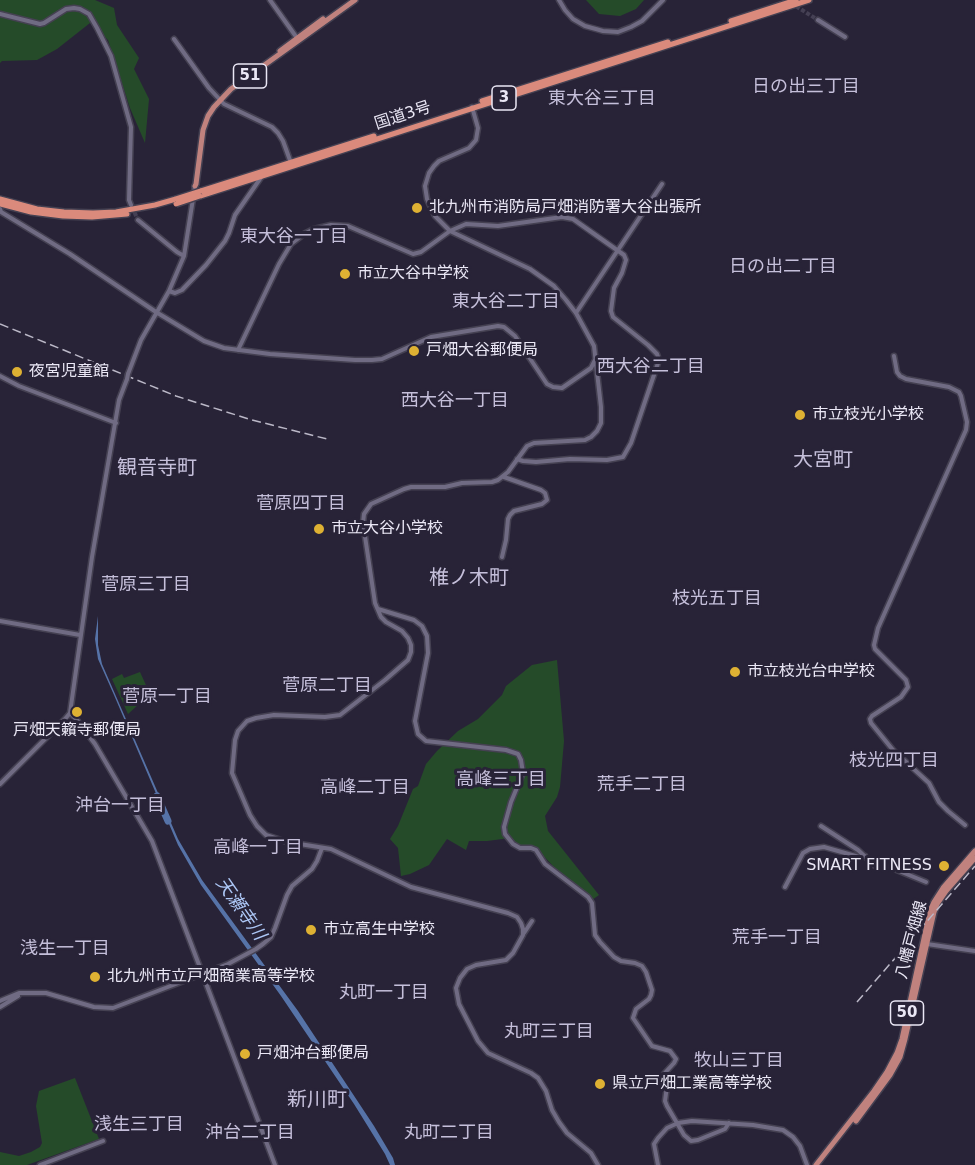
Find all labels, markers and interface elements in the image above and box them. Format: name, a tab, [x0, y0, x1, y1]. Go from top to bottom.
road number: 51	[234, 64, 266, 88]
district label: 日の出三丁目	[752, 76, 860, 98]
road number: 3	[492, 86, 516, 110]
district label: 東大谷三丁目	[548, 88, 656, 110]
street label: 国道3号	[372, 98, 434, 134]
place label: 北九州市消防局戸畑消防署大谷出張所	[429, 198, 701, 218]
marker: 北九州市消防局戸畑消防署大谷出張所	[410, 201, 424, 215]
district label: 東大谷一丁目	[240, 226, 348, 248]
district label: 日の出二丁目	[729, 256, 837, 278]
place label: 市立大谷中学校	[357, 264, 469, 284]
marker: 市立大谷中学校	[338, 267, 352, 281]
district label: 東大谷二丁目	[452, 291, 560, 313]
place label: 戸畑大谷郵便局	[426, 341, 538, 361]
marker: 戸畑大谷郵便局	[407, 344, 421, 358]
district label: 西大谷二丁目	[597, 356, 705, 378]
place label: 夜宮児童館	[29, 362, 109, 382]
marker: 夜宮児童館	[10, 365, 24, 379]
district label: 西大谷一丁目	[401, 390, 509, 412]
place label: 市立枝光小学校	[812, 405, 924, 425]
marker: 市立枝光小学校	[793, 408, 807, 422]
district label: 大宮町	[793, 449, 853, 473]
district label: 観音寺町	[117, 457, 197, 481]
district label: 菅原四丁目	[256, 493, 346, 515]
place label: 市立大谷小学校	[331, 519, 443, 539]
marker: 市立大谷小学校	[312, 522, 326, 536]
district label: 椎ノ木町	[429, 567, 509, 591]
district label: 菅原三丁目	[101, 574, 191, 596]
district label: 枝光五丁目	[672, 588, 762, 610]
place label: 市立枝光台中学校	[747, 662, 875, 682]
marker: 市立枝光台中学校	[728, 665, 742, 679]
district label: 菅原二丁目	[282, 675, 372, 697]
district label: 菅原一丁目	[122, 686, 212, 708]
marker: 戸畑天籟寺郵便局	[70, 705, 84, 719]
place label: 戸畑天籟寺郵便局	[13, 721, 141, 741]
district label: 枝光四丁目	[849, 750, 939, 772]
district label: 高峰三丁目	[456, 769, 546, 791]
district label: 荒手二丁目	[597, 774, 687, 796]
district label: 高峰二丁目	[320, 777, 410, 799]
district label: 沖台一丁目	[75, 795, 165, 817]
district label: 高峰一丁目	[213, 837, 303, 859]
place label: SMART FITNESS	[806, 856, 932, 876]
marker: SMART FITNESS	[937, 859, 951, 873]
water label: 天瀬寺川	[211, 873, 269, 945]
street label: 八幡戸畑線	[892, 899, 932, 981]
place label: 市立高生中学校	[323, 920, 435, 940]
marker: 市立高生中学校	[304, 923, 318, 937]
district label: 荒手一丁目	[732, 927, 822, 949]
district label: 浅生一丁目	[20, 938, 110, 960]
place label: 北九州市立戸畑商業高等学校	[107, 967, 315, 987]
marker: 北九州市立戸畑商業高等学校	[88, 970, 102, 984]
district label: 丸町一丁目	[339, 982, 429, 1004]
road number: 50	[890, 1001, 924, 1025]
district label: 丸町三丁目	[504, 1021, 594, 1043]
place label: 戸畑沖台郵便局	[257, 1044, 369, 1064]
marker: 戸畑沖台郵便局	[238, 1047, 252, 1061]
district label: 牧山三丁目	[694, 1050, 784, 1072]
place label: 県立戸畑工業高等学校	[612, 1074, 772, 1094]
marker: 県立戸畑工業高等学校	[593, 1077, 607, 1091]
district label: 新川町	[287, 1089, 347, 1113]
district label: 浅生三丁目	[94, 1114, 184, 1136]
district label: 沖台二丁目	[205, 1122, 295, 1144]
district label: 丸町二丁目	[404, 1122, 494, 1144]

